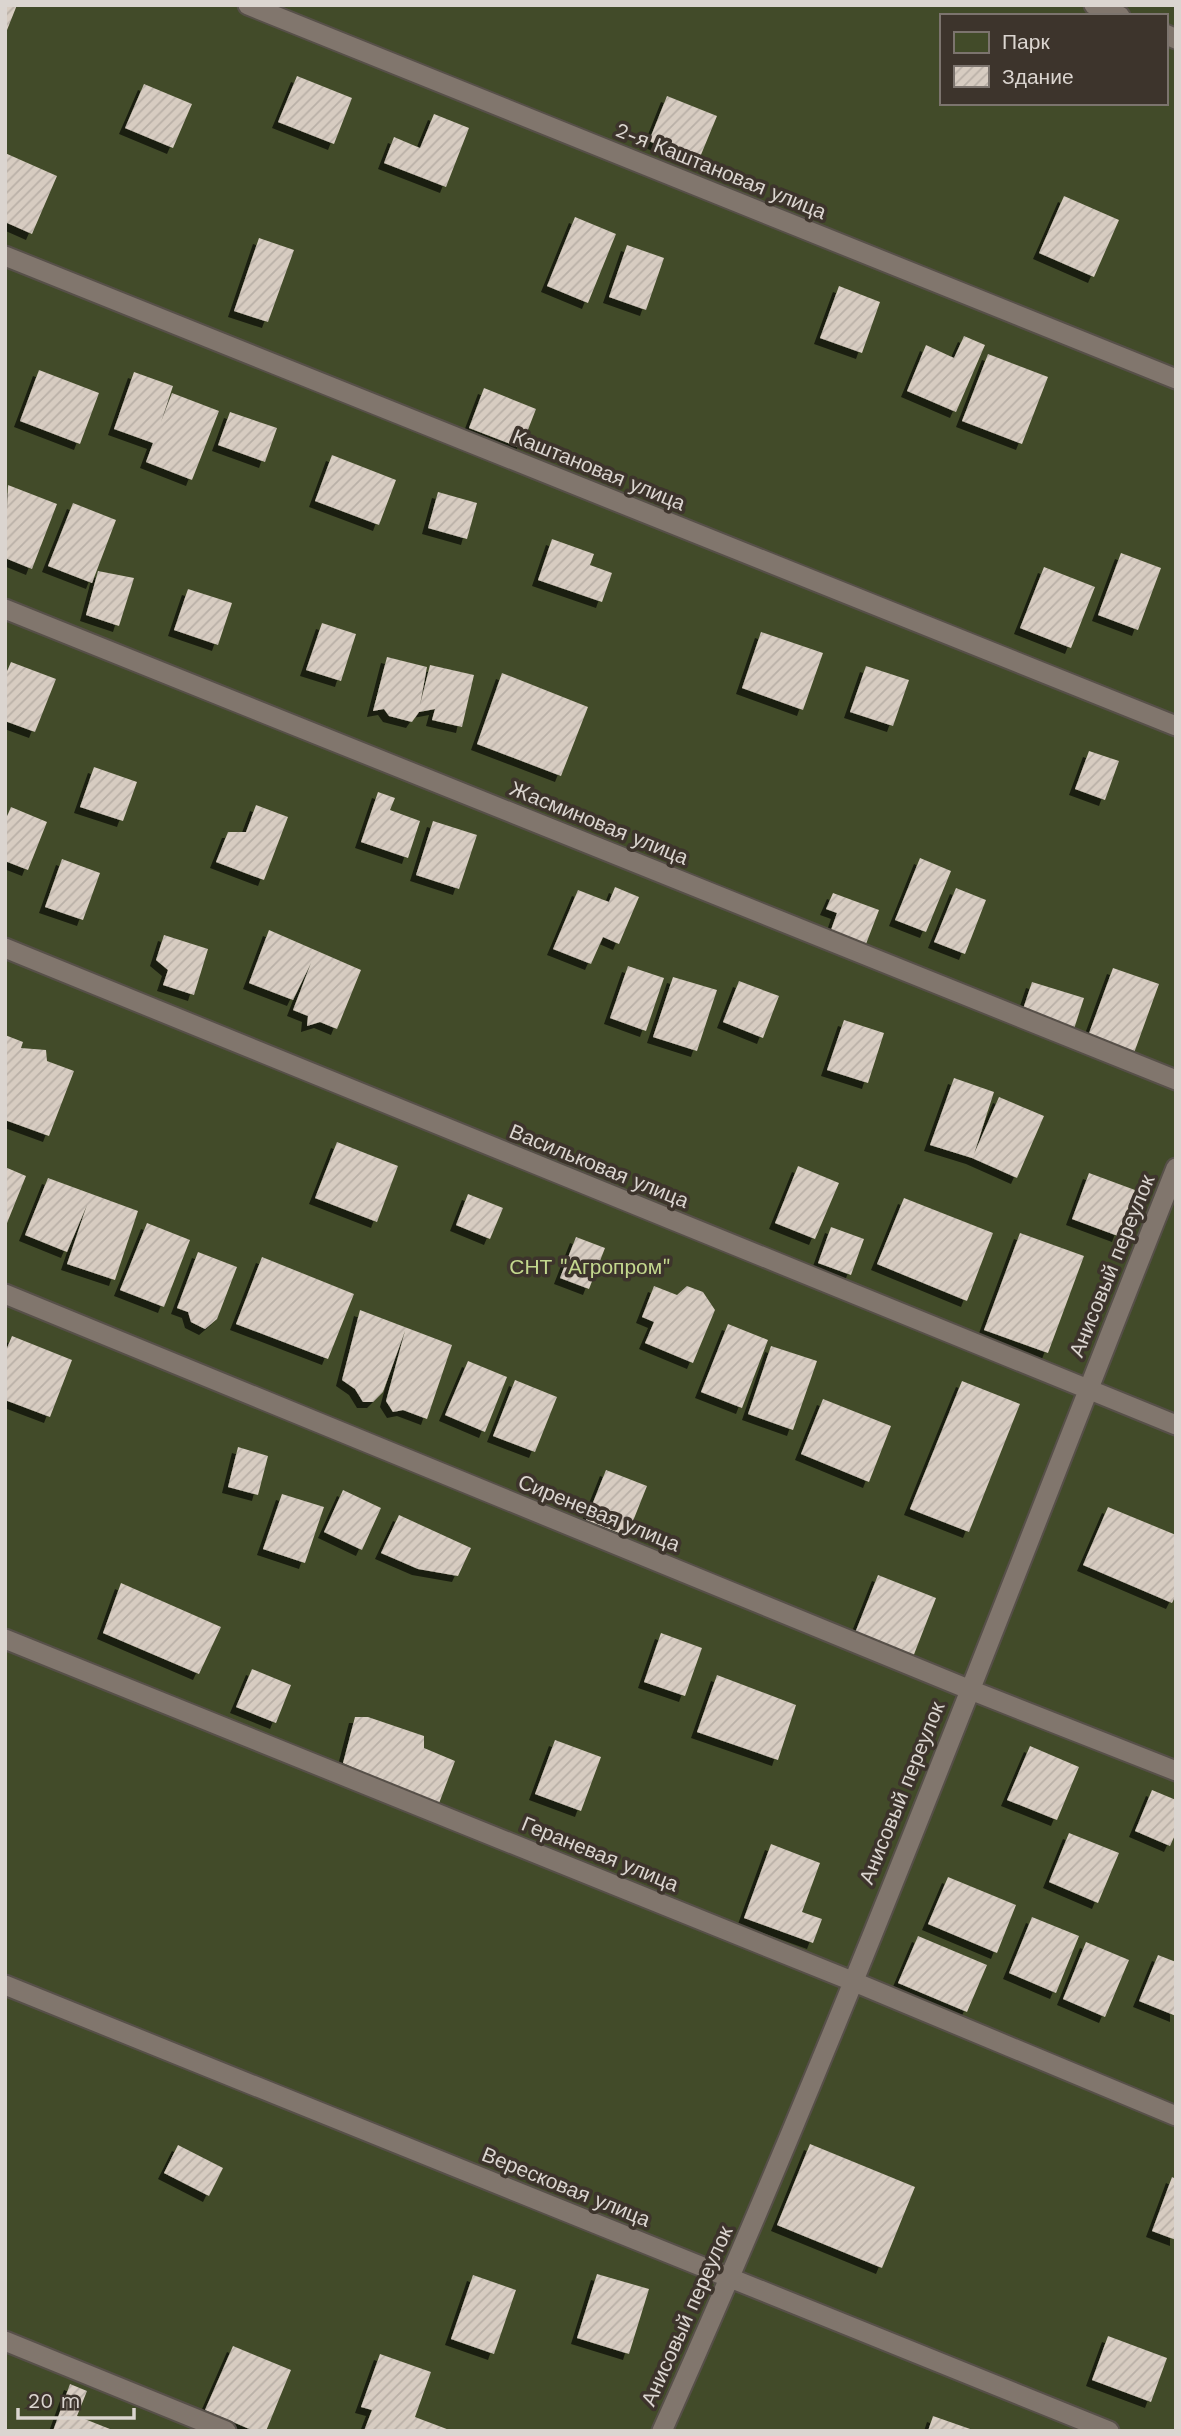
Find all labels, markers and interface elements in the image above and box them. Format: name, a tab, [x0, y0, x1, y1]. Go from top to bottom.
legend	[940, 14, 1167, 105]
text: Парк	[1002, 29, 1050, 54]
text: Здание	[1002, 64, 1074, 89]
street label: 2-я Каштановая улица	[612, 117, 830, 224]
street label: Каштановая улица	[509, 423, 689, 516]
street label: Жасминовая улица	[506, 775, 692, 870]
street label: Васильковая улица	[506, 1118, 693, 1213]
street label: Анисовый переулок	[1064, 1170, 1160, 1361]
park label: СНТ "Агропром"	[509, 1254, 671, 1279]
street label: Сиреневая улица	[515, 1469, 684, 1557]
street label: Анисовый переулок	[854, 1697, 950, 1888]
street label: Гераневая улица	[518, 1811, 683, 1897]
street label: Вересковая улица	[478, 2141, 654, 2232]
street label: Анисовый переулок	[636, 2221, 738, 2410]
scale bar	[18, 2376, 133, 2420]
text: 20 m	[28, 2388, 80, 2413]

